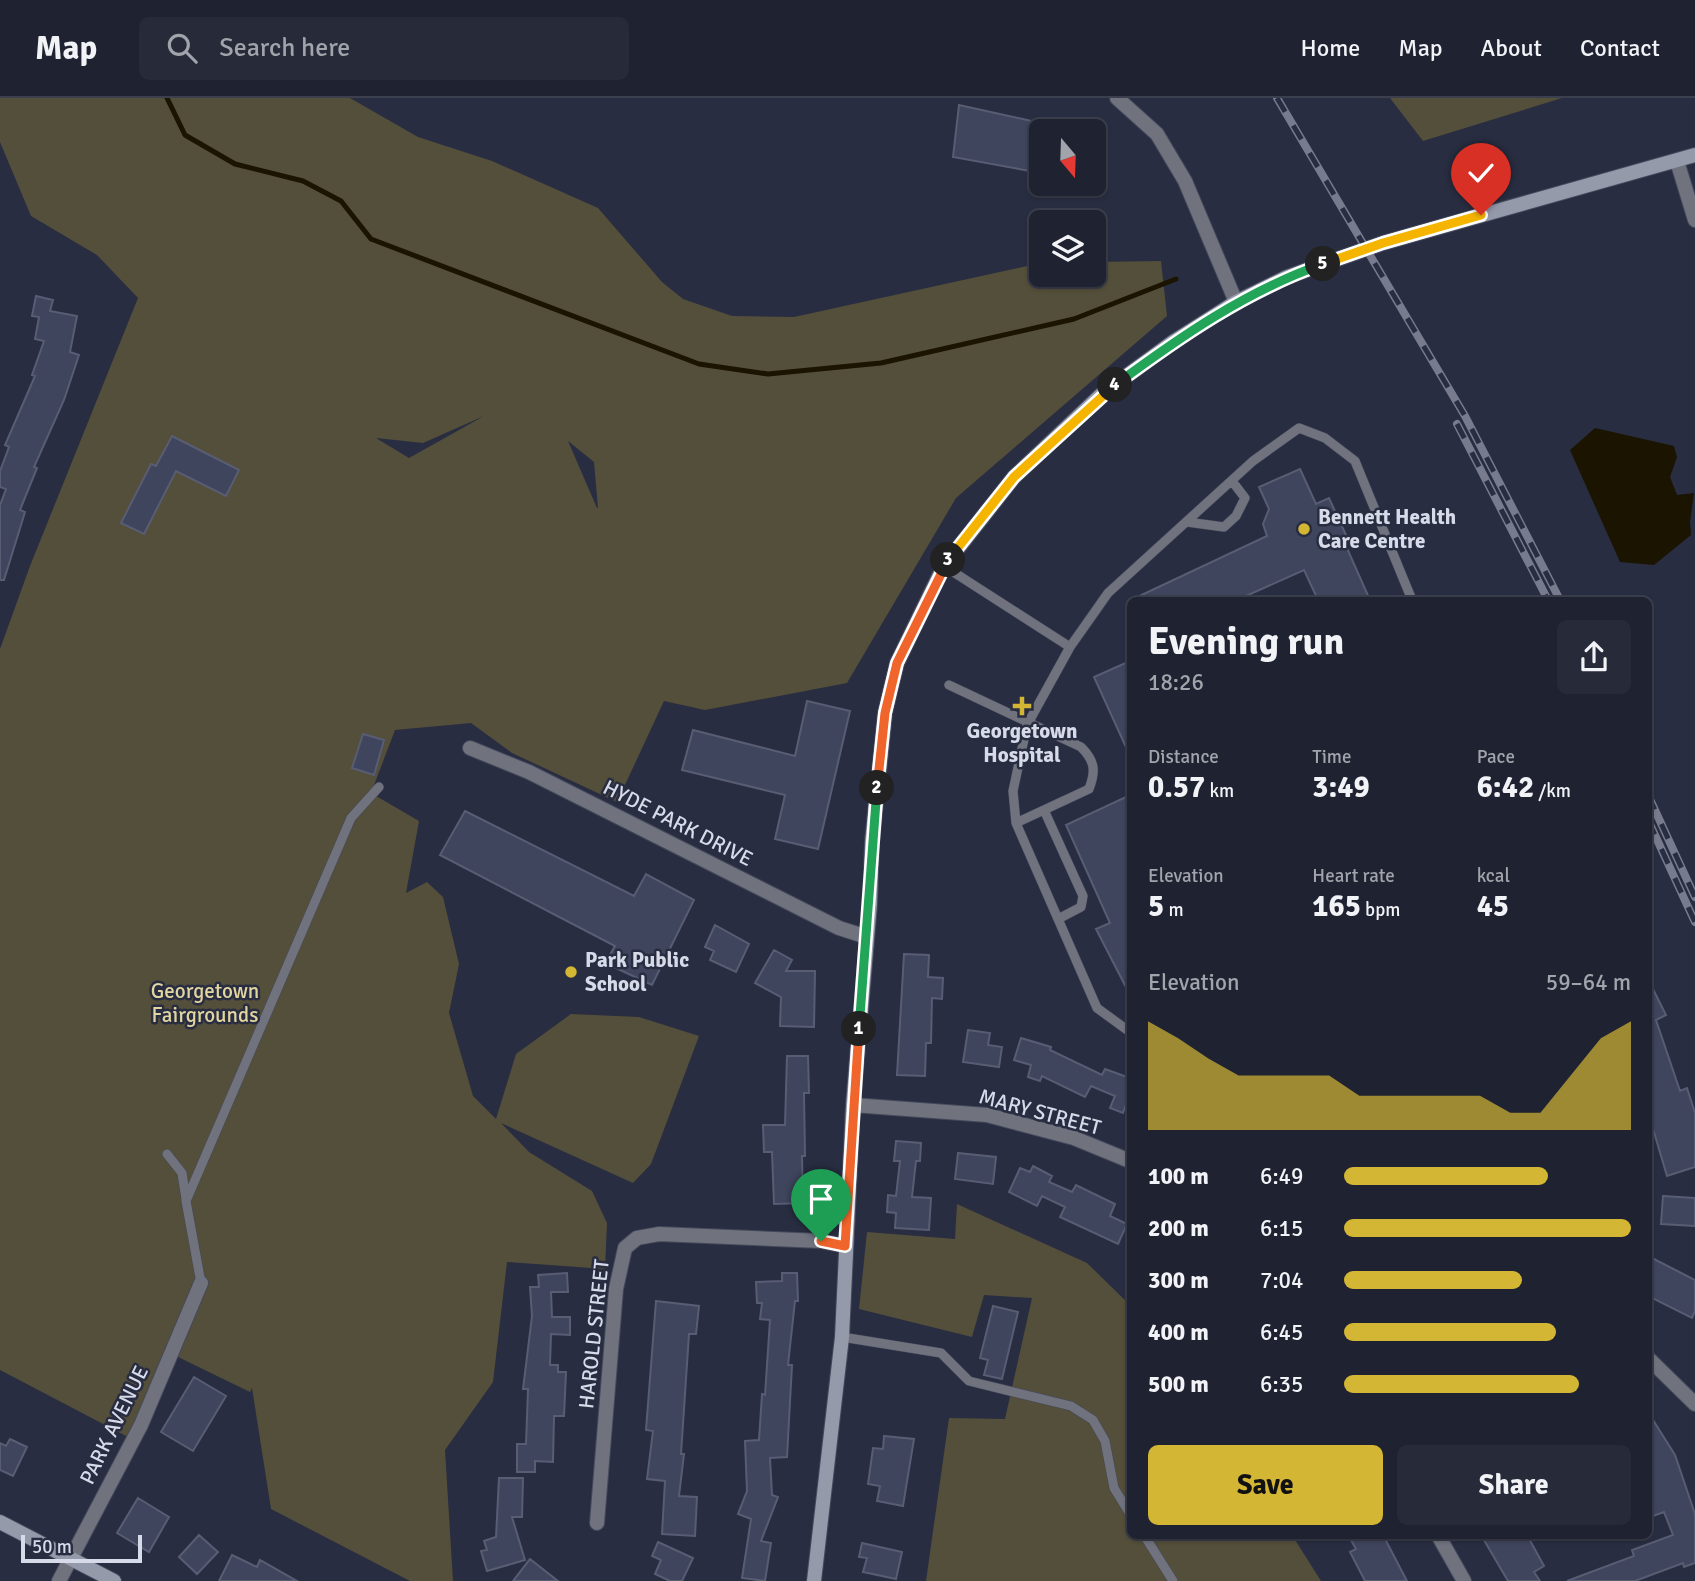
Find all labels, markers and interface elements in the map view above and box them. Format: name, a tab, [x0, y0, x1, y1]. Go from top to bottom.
search box	[139, 17, 629, 80]
text: Map	[35, 28, 97, 69]
icon: search	[163, 29, 201, 67]
text: Search here	[219, 32, 350, 64]
text: Home	[1300, 33, 1360, 63]
text: Map	[1398, 33, 1443, 63]
text: About	[1481, 33, 1542, 63]
text: Contact	[1580, 33, 1660, 63]
north arrow	[1029, 119, 1106, 196]
map controls	[1029, 119, 1106, 287]
pin	[1451, 143, 1511, 215]
icon: check	[1462, 154, 1500, 192]
button: layers	[1029, 210, 1106, 287]
pin: 5	[1306, 246, 1340, 282]
text: 5	[1317, 251, 1328, 275]
pin: 4	[1098, 368, 1132, 402]
text: 4	[1109, 372, 1120, 396]
place label: Bennett Health Care Centre	[1318, 504, 1456, 554]
marker: Bennett Health Care Centre	[1296, 521, 1312, 537]
pin: 3	[930, 542, 965, 578]
text: 3	[942, 547, 953, 571]
text: Evening run	[1148, 618, 1344, 665]
button: share	[1557, 620, 1631, 694]
text: 18:26	[1148, 668, 1204, 697]
marker: Georgetown Hospital	[1012, 696, 1032, 716]
place label: Georgetown Hospital	[967, 718, 1077, 768]
text: Distance	[1148, 745, 1219, 769]
text: Time	[1312, 745, 1351, 769]
text: Pace	[1477, 745, 1515, 769]
text: 0.57	[1148, 769, 1205, 806]
text: 3:49	[1312, 769, 1370, 806]
text: 6:42	[1477, 769, 1534, 806]
pin: 2	[860, 770, 894, 806]
street label: HYDE PARK DRIVE	[599, 774, 757, 872]
text: 2	[871, 775, 882, 799]
text: km	[1205, 779, 1234, 803]
text: /km	[1534, 779, 1571, 803]
text: Elevation	[1148, 864, 1224, 888]
text: Heart rate	[1312, 864, 1395, 888]
text: kcal	[1477, 864, 1510, 888]
text: 5	[1148, 888, 1164, 925]
text: 165	[1312, 888, 1361, 925]
text: 45	[1477, 888, 1509, 925]
text: m	[1164, 898, 1184, 922]
text: bpm	[1361, 898, 1400, 922]
place label: Park Public School	[585, 947, 689, 997]
marker: Park Public School	[563, 964, 579, 980]
text: Elevation	[1148, 968, 1240, 997]
text: 59–64 m	[1546, 968, 1631, 997]
park label: Georgetown Fairgrounds	[151, 978, 259, 1028]
pin: 1	[842, 1012, 876, 1046]
text: 1	[853, 1016, 864, 1040]
street label: MARY STREET	[976, 1083, 1105, 1141]
text: 100 m	[1148, 1162, 1209, 1191]
text: 6:49	[1260, 1162, 1303, 1191]
pin	[791, 1169, 851, 1241]
icon: arrive	[802, 1180, 840, 1218]
text: 200 m	[1148, 1214, 1209, 1243]
text: 6:15	[1260, 1214, 1303, 1243]
street label: HAROLD STREET	[573, 1257, 615, 1410]
text: 300 m	[1148, 1266, 1209, 1295]
text: 7:04	[1260, 1266, 1303, 1295]
text: 400 m	[1148, 1318, 1209, 1347]
text: 6:45	[1260, 1318, 1303, 1347]
street label: PARK AVENUE	[74, 1361, 154, 1489]
text: 500 m	[1148, 1370, 1209, 1399]
text: 6:35	[1260, 1370, 1303, 1399]
button: Save	[1148, 1445, 1383, 1525]
button: Share	[1397, 1445, 1631, 1525]
scale bar	[21, 1532, 142, 1564]
text: 50 m	[32, 1535, 72, 1559]

